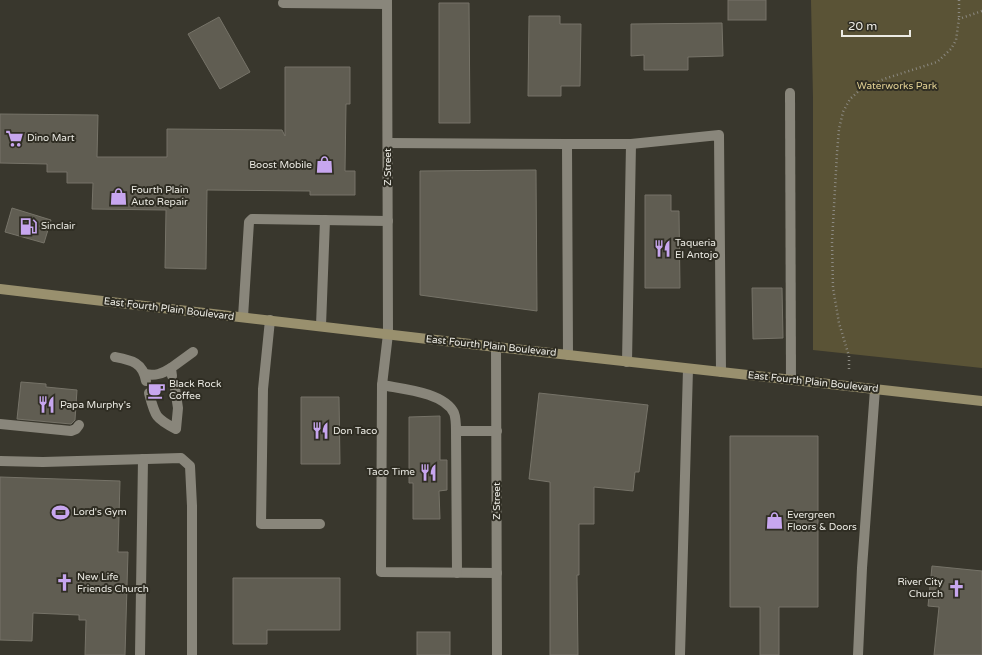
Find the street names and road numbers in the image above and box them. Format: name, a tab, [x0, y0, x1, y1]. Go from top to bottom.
street label: Z Street	[382, 148, 394, 186]
street label: East Fourth Plain Boulevard	[103, 295, 235, 323]
street label: East Fourth Plain Boulevard	[425, 333, 557, 359]
street label: East Fourth Plain Boulevard	[747, 369, 879, 395]
street label: Z Street	[491, 482, 503, 520]

